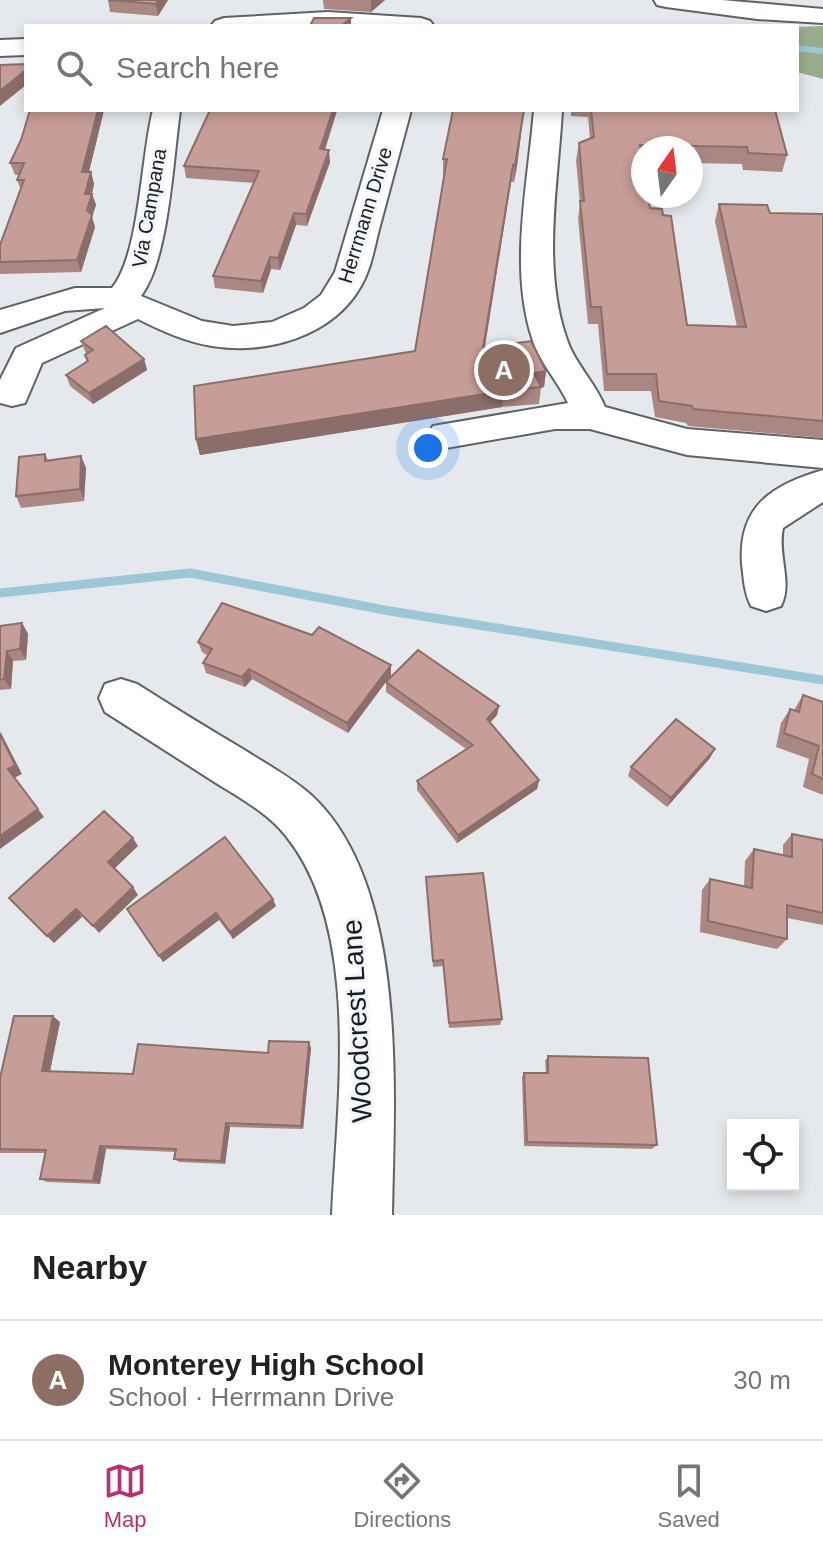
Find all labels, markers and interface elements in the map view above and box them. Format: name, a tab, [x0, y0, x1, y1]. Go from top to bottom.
search box	[24, 24, 799, 112]
icon: search	[52, 46, 96, 90]
text: Search here	[116, 51, 279, 84]
north arrow	[631, 136, 703, 208]
street label: Herrmann Drive	[334, 144, 396, 286]
street label: Via Campana	[128, 146, 170, 269]
pin: A	[478, 340, 530, 400]
your location	[408, 428, 448, 468]
street label: Woodcrest Lane	[336, 919, 378, 1123]
map controls	[727, 1119, 799, 1191]
button: locate	[727, 1119, 799, 1191]
text: Nearby	[32, 1248, 147, 1286]
text: Monterey High School	[108, 1348, 425, 1381]
text: A	[49, 1365, 67, 1395]
text: 30 m	[733, 1365, 791, 1395]
text: School · Herrmann Drive	[108, 1382, 394, 1412]
tab: Map	[103, 1459, 147, 1533]
tab: Directions	[353, 1459, 451, 1533]
tab: Saved	[657, 1459, 720, 1533]

